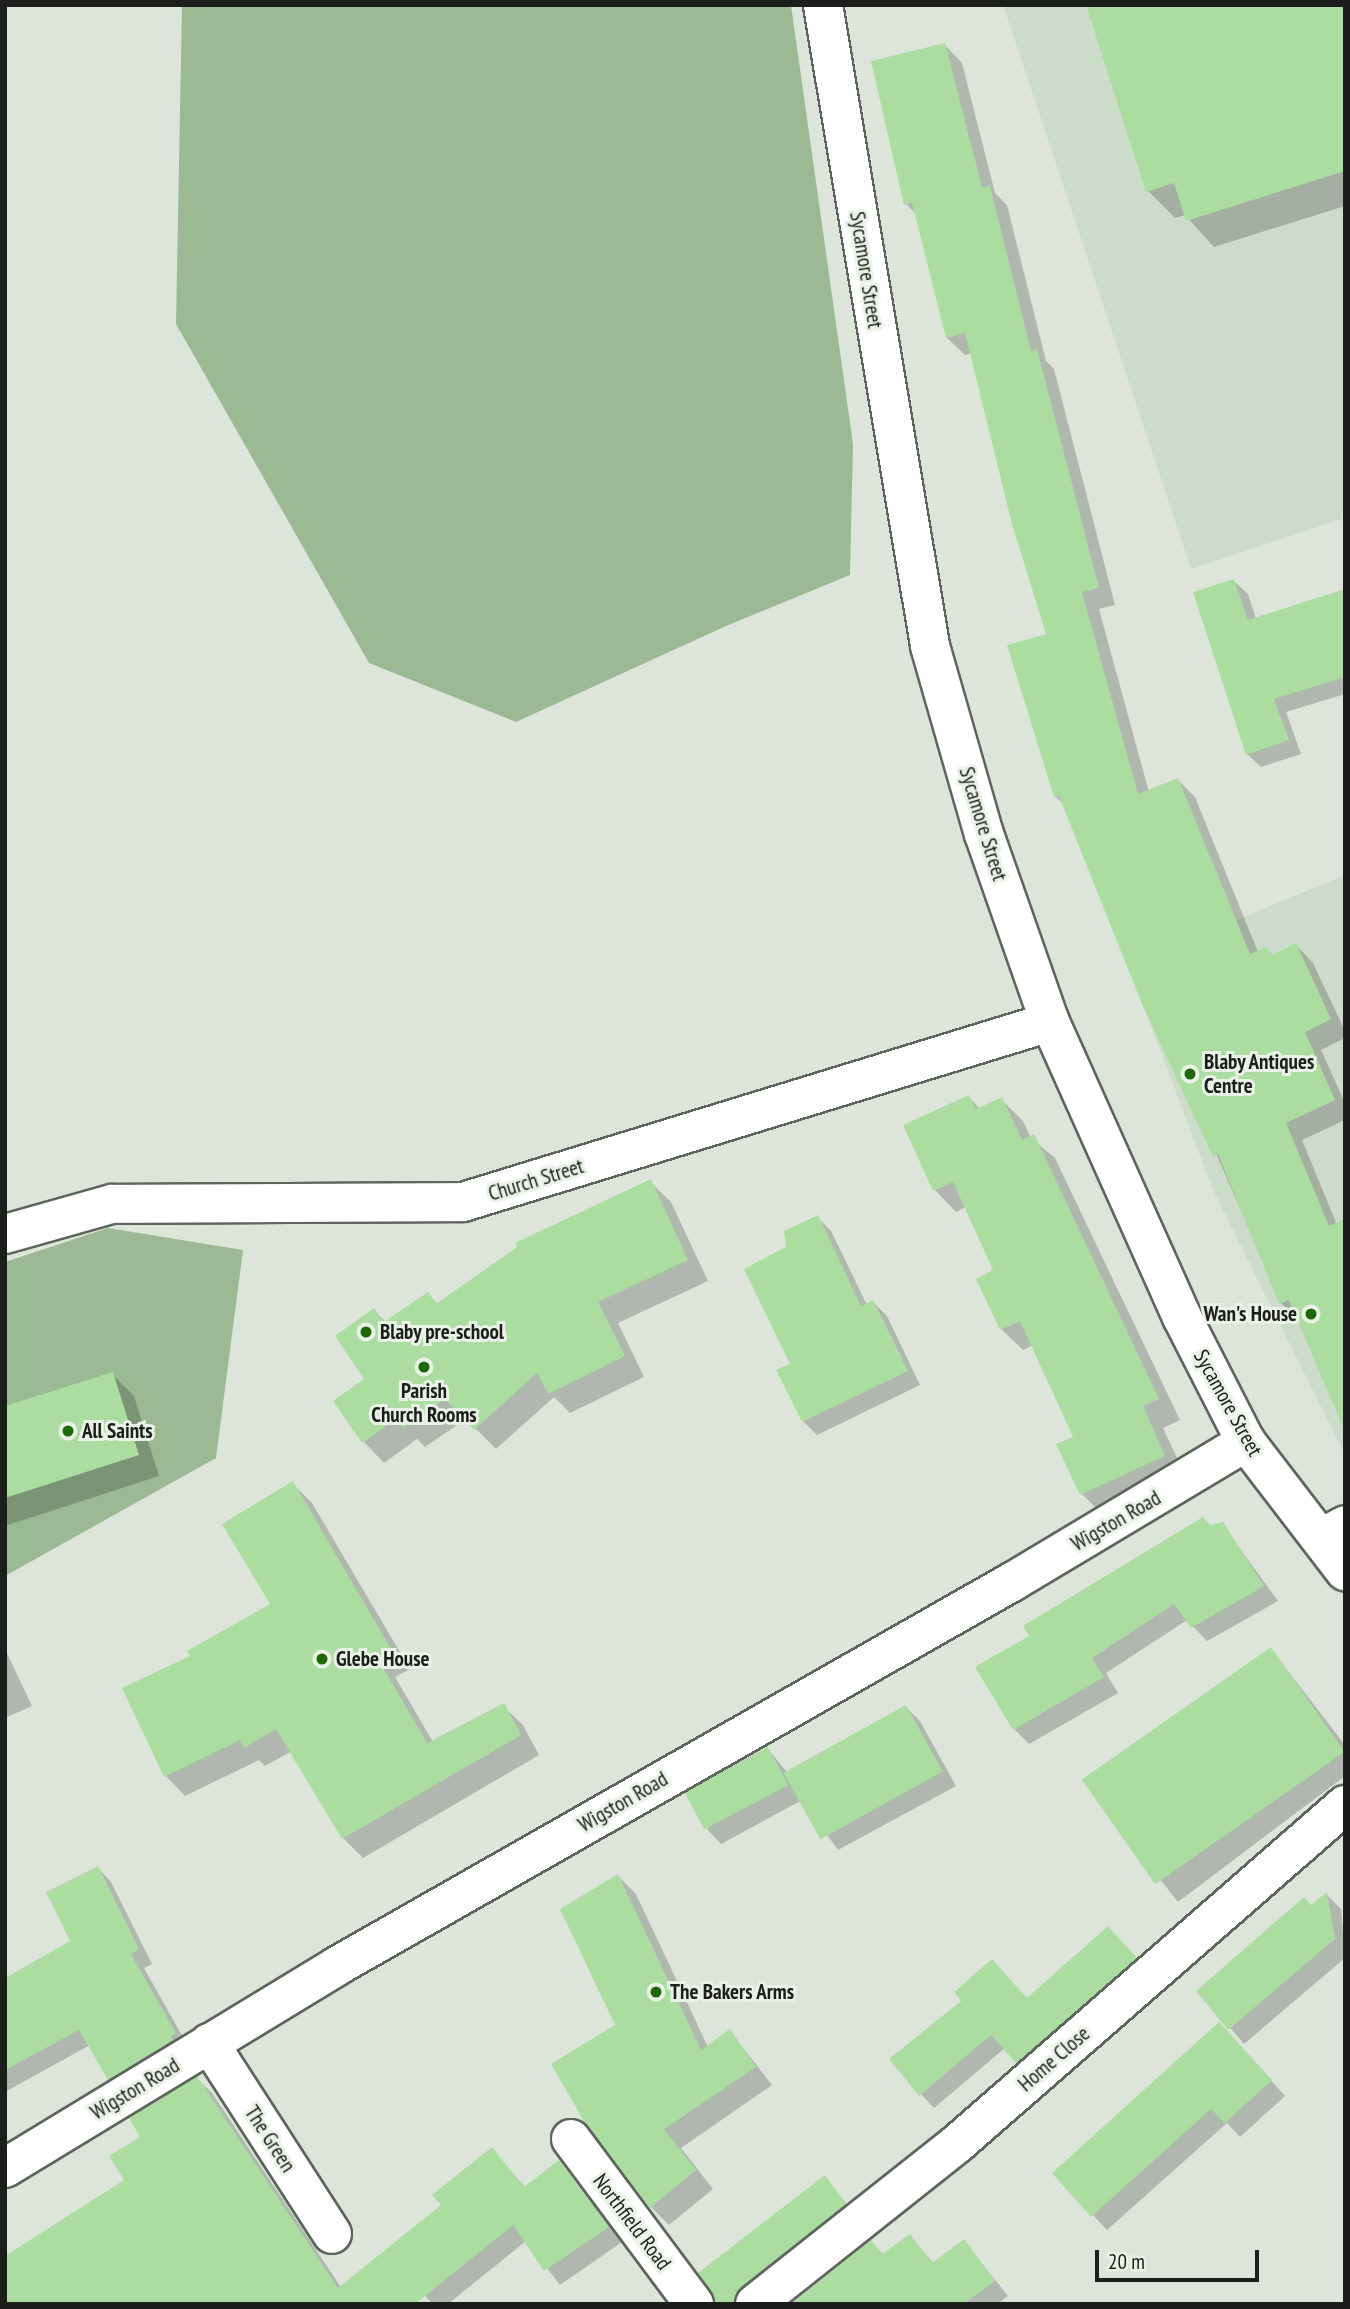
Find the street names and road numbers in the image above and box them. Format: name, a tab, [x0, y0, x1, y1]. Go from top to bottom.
street label: Sycamore Street	[844, 210, 888, 330]
street label: Sycamore Street	[954, 764, 1012, 884]
street label: Church Street	[485, 1154, 587, 1206]
street label: Sycamore Street	[1188, 1345, 1268, 1461]
street label: Wigston Road	[1067, 1485, 1165, 1557]
street label: Wigston Road	[574, 1766, 672, 1838]
street label: Home Close	[1013, 2021, 1095, 2097]
street label: Wigston Road	[86, 2053, 184, 2125]
street label: The Green	[239, 2101, 301, 2177]
street label: Northfield Road	[588, 2169, 676, 2275]

